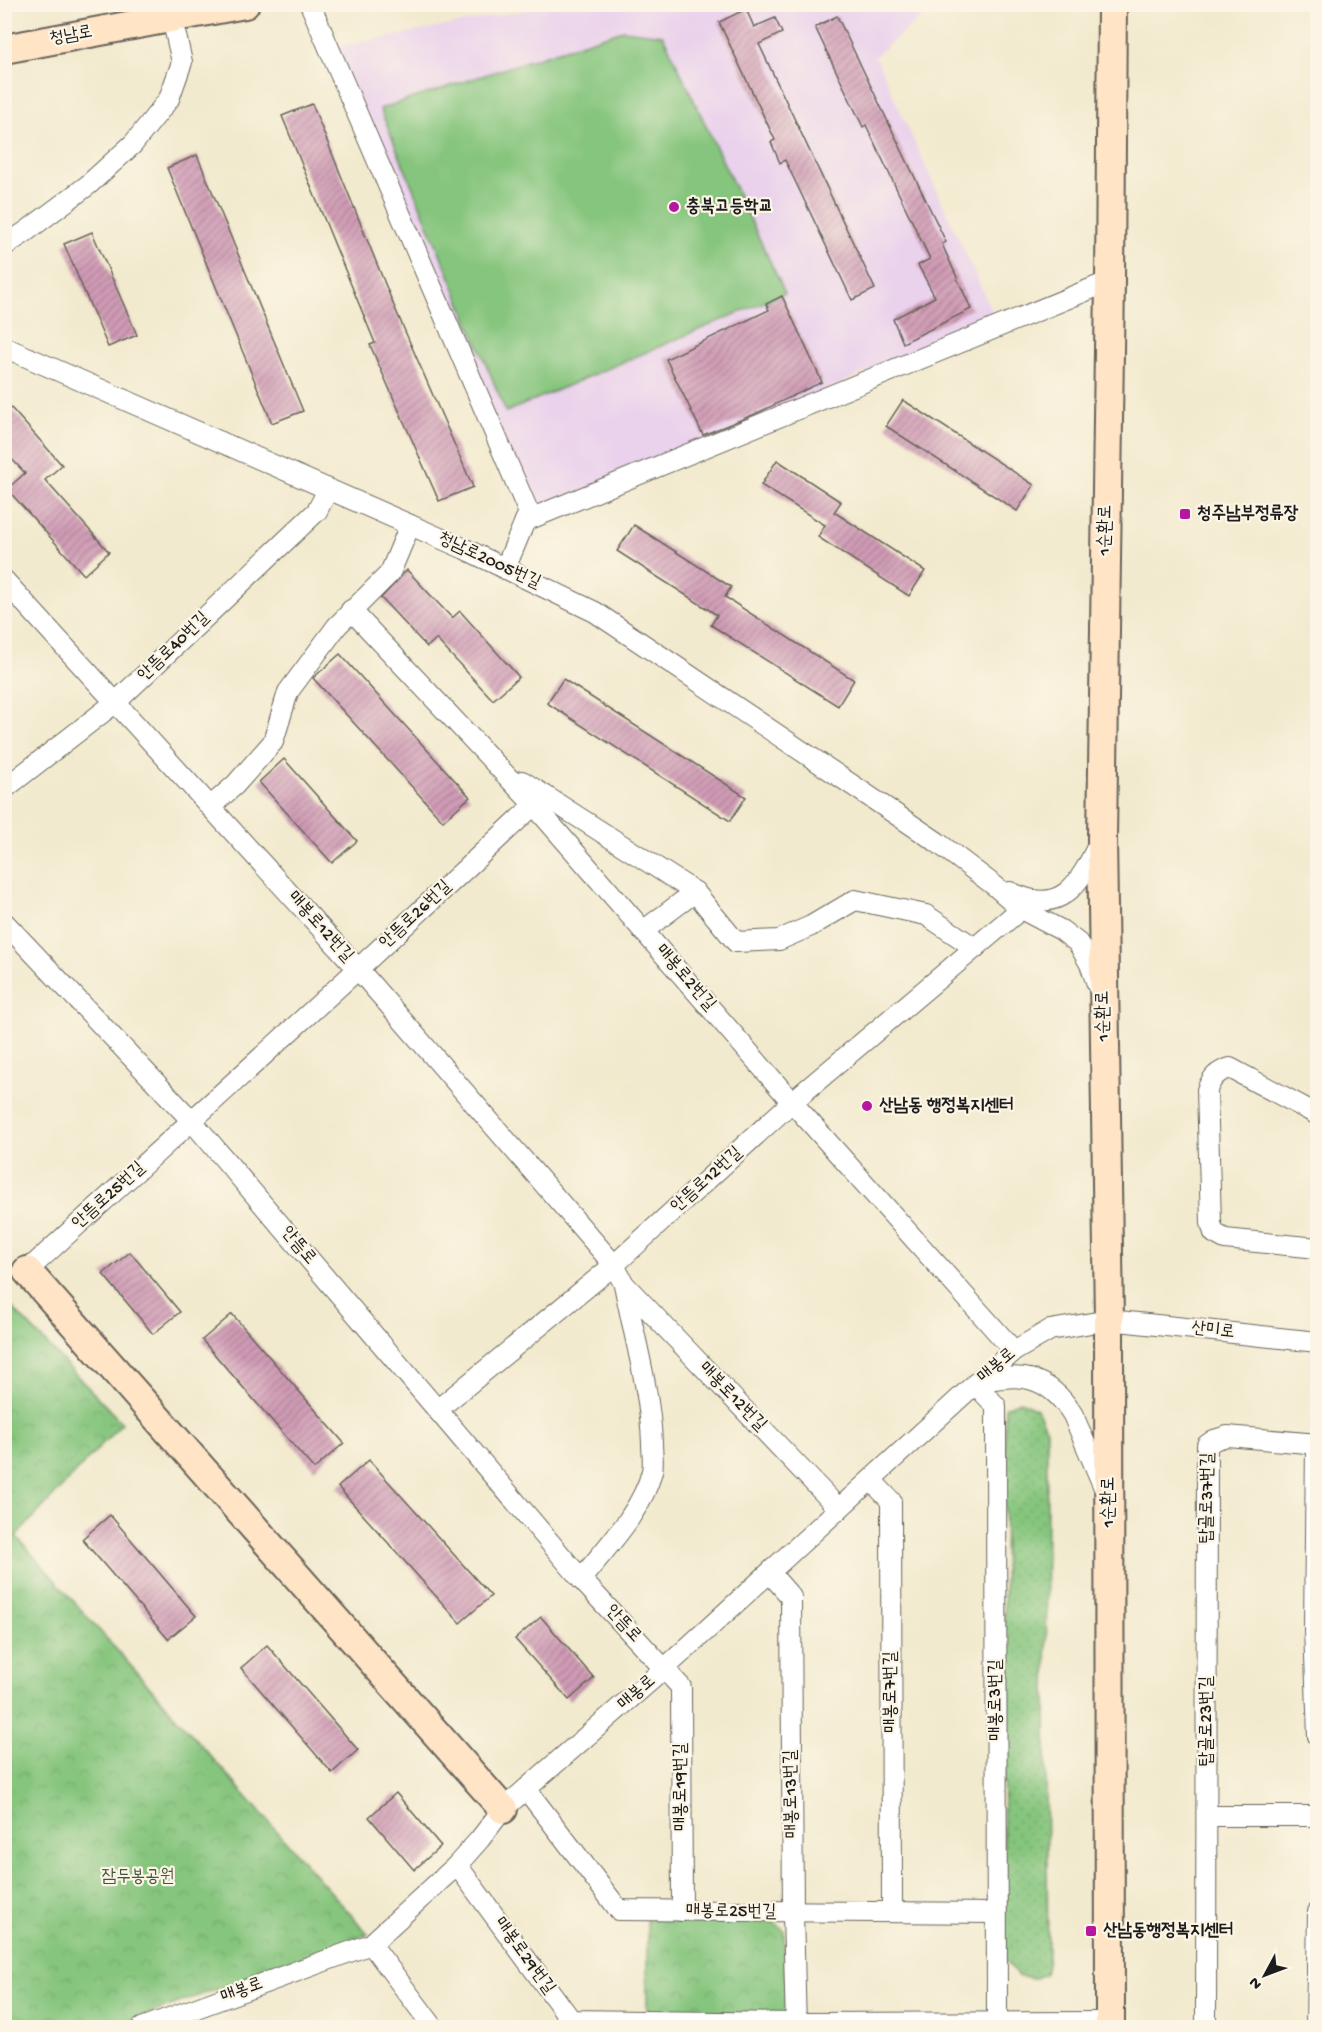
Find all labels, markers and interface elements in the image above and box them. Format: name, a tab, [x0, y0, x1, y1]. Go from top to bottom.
street label: 청남로	[48, 22, 94, 50]
place label: 충북고등학교	[686, 197, 773, 218]
marker: 충북고등학교	[667, 200, 681, 214]
street label: 1순환로	[1095, 504, 1117, 557]
place label: 청주남부정류장	[1197, 504, 1299, 525]
marker: 청주남부정류장	[1178, 507, 1192, 521]
street label: 청남로2005번길	[434, 528, 544, 594]
street label: 안뜸로40번길	[134, 607, 214, 686]
street label: 안뜸로26번길	[376, 876, 457, 953]
street label: 매봉로12번길	[283, 887, 358, 967]
street label: 매봉로2번길	[650, 940, 720, 1016]
street label: 1순환로	[1093, 990, 1115, 1043]
place label: 산남동 행정복지센터	[879, 1096, 1014, 1117]
marker: 산남동 행정복지센터	[860, 1099, 874, 1113]
street label: 안뜸로12번길	[667, 1142, 747, 1217]
street label: 안뜸로25번길	[68, 1158, 150, 1234]
street label: 안뜸로	[276, 1223, 320, 1269]
street label: 산미로	[1190, 1318, 1236, 1344]
street label: 매봉로	[974, 1344, 1020, 1388]
street label: 매봉로12번길	[694, 1358, 771, 1437]
street label: 탑골로37번길	[1197, 1452, 1219, 1544]
street label: 1순환로	[1099, 1477, 1120, 1528]
street label: 안뜸로	[601, 1601, 645, 1647]
street label: 매봉로7번길	[881, 1651, 902, 1733]
street label: 매봉로3번길	[986, 1659, 1007, 1741]
street label: 매봉로	[614, 1671, 660, 1715]
street label: 탑골로23번길	[1197, 1675, 1218, 1766]
street label: 매봉로19번길	[671, 1742, 692, 1831]
street label: 매봉로13번길	[781, 1749, 803, 1839]
park label: 잠두봉공원	[102, 1867, 174, 1888]
street label: 매봉로25번길	[685, 1901, 777, 1923]
street label: 매봉로29번길	[489, 1913, 559, 1999]
place label: 산남동행정복지센터	[1103, 1921, 1233, 1942]
marker: 산남동행정복지센터	[1084, 1924, 1098, 1938]
north arrow	[1235, 1945, 1295, 2005]
text: N	[1245, 1972, 1267, 1993]
street label: 매봉로	[218, 1974, 266, 2008]

